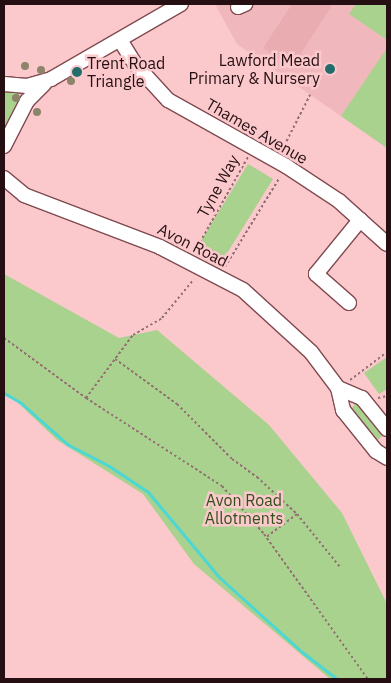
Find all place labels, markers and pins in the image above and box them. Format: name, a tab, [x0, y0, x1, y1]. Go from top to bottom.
place label: Lawford Mead Primary & Nursery	[189, 50, 320, 88]
place label: Trent Road Triangle	[87, 53, 165, 91]
marker: Lawford Mead Primary & Nursery	[324, 63, 336, 75]
marker: Trent Road Triangle	[71, 66, 83, 78]

